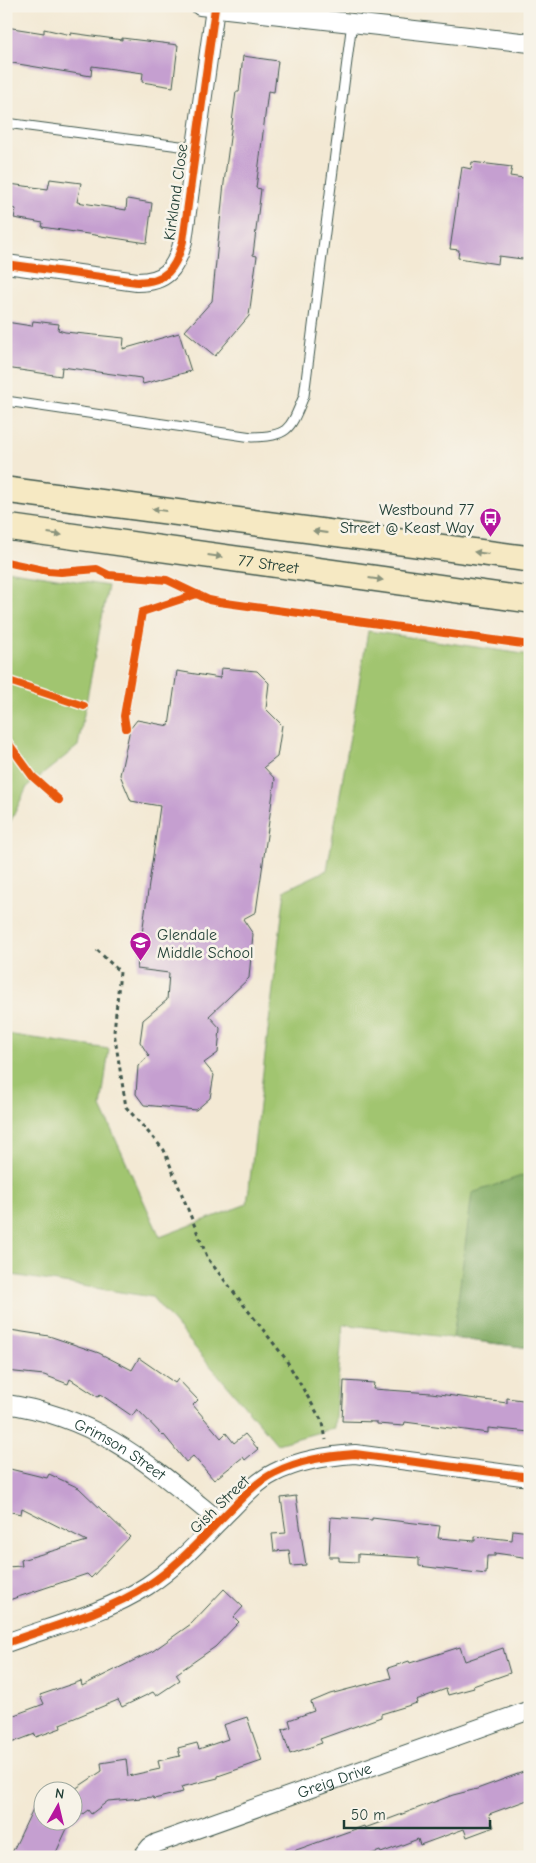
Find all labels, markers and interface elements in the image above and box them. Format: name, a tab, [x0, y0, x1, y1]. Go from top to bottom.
street label: Kirkland Close	[160, 143, 192, 242]
place label: Westbound 77 Street @ Keast Way	[340, 501, 475, 537]
one-way arrow	[151, 506, 167, 514]
bus stop icon: Westbound 77 Street @ Keast Way	[478, 506, 502, 537]
one-way arrow	[312, 527, 328, 535]
one-way arrow	[47, 530, 63, 538]
one-way arrow	[473, 549, 489, 557]
street label: 77 Street	[237, 551, 300, 578]
one-way arrow	[208, 553, 224, 561]
one-way arrow	[369, 575, 385, 583]
place label: Glendale Middle School	[157, 926, 253, 962]
school or university icon: Glendale Middle School	[129, 931, 153, 962]
street label: Grimson Street	[72, 1415, 169, 1485]
street label: Gish Street	[186, 1472, 253, 1537]
street label: Greig Drive	[295, 1759, 374, 1802]
north arrow	[32, 1780, 82, 1830]
text: N	[54, 1785, 65, 1803]
scale bar	[344, 1798, 490, 1830]
text: 50 m	[351, 1806, 386, 1824]

